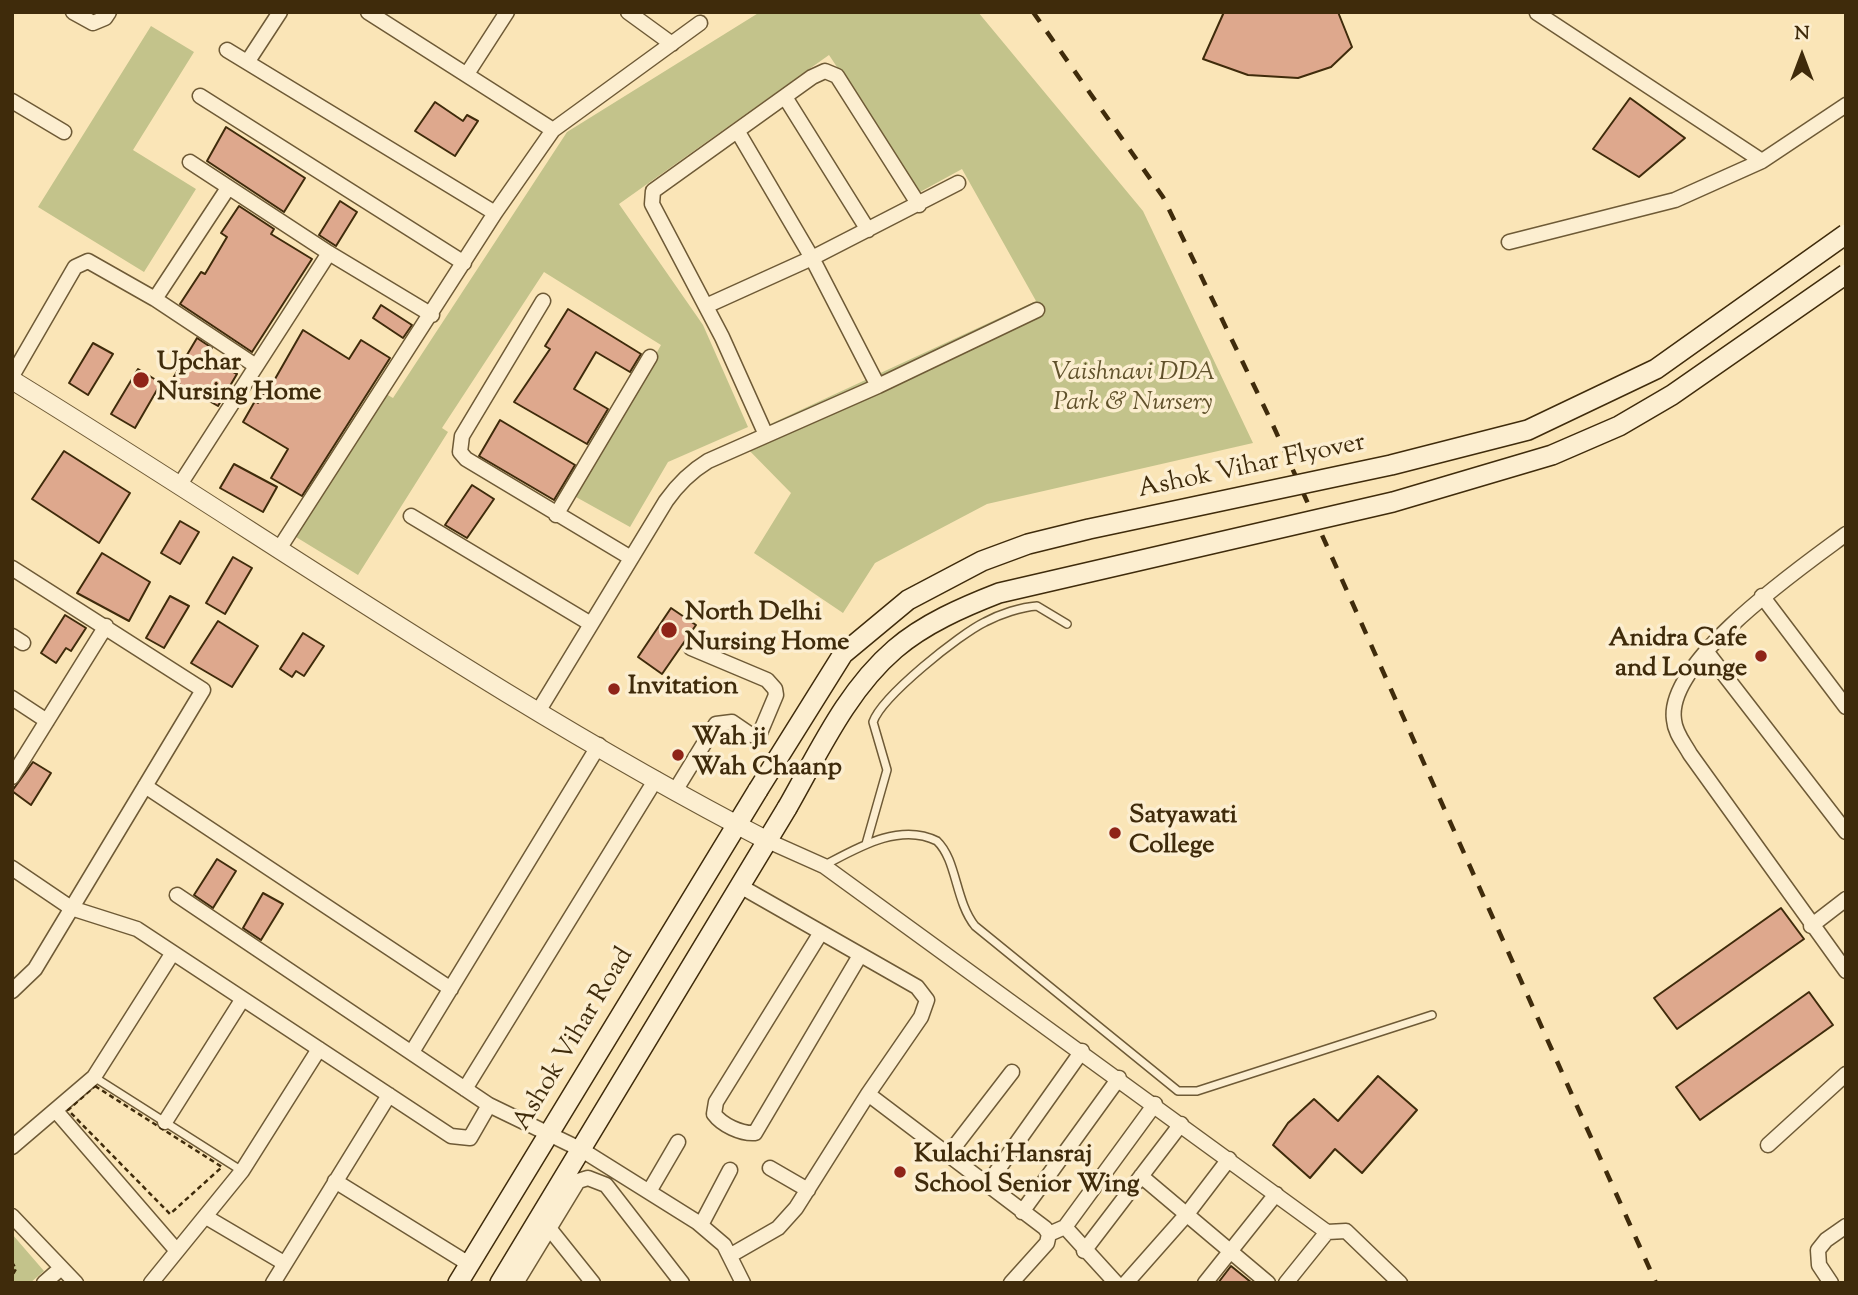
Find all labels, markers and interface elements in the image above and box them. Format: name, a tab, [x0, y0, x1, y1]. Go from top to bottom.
north arrow	[1767, 21, 1837, 91]
text: N	[1794, 21, 1810, 48]
place label: Upchar Nursing Home	[157, 349, 321, 410]
park label: Vaishnavi DDA Park & Nursery	[1051, 359, 1215, 420]
marker: Upchar Nursing Home	[131, 370, 151, 390]
street label: Ashok Vihar Flyover	[1136, 429, 1368, 507]
place label: North Delhi Nursing Home	[685, 599, 849, 660]
marker: North Delhi Nursing Home	[659, 620, 679, 640]
place label: Anidra Cafe and Lounge	[1608, 625, 1747, 686]
marker: Anidra Cafe and Lounge	[1753, 648, 1769, 664]
place label: Invitation	[628, 673, 738, 705]
marker: Invitation	[606, 681, 622, 697]
place label: Wah ji Wah Chaanp	[692, 724, 842, 786]
marker: Wah ji Wah Chaanp	[670, 747, 686, 763]
place label: Satyawati College	[1129, 802, 1237, 864]
marker: Satyawati College	[1107, 825, 1123, 841]
street label: Ashok Vihar Road	[508, 943, 642, 1137]
place label: Kulachi Hansraj School Senior Wing	[914, 1141, 1139, 1202]
marker: Kulachi Hansraj School Senior Wing	[892, 1164, 908, 1180]

